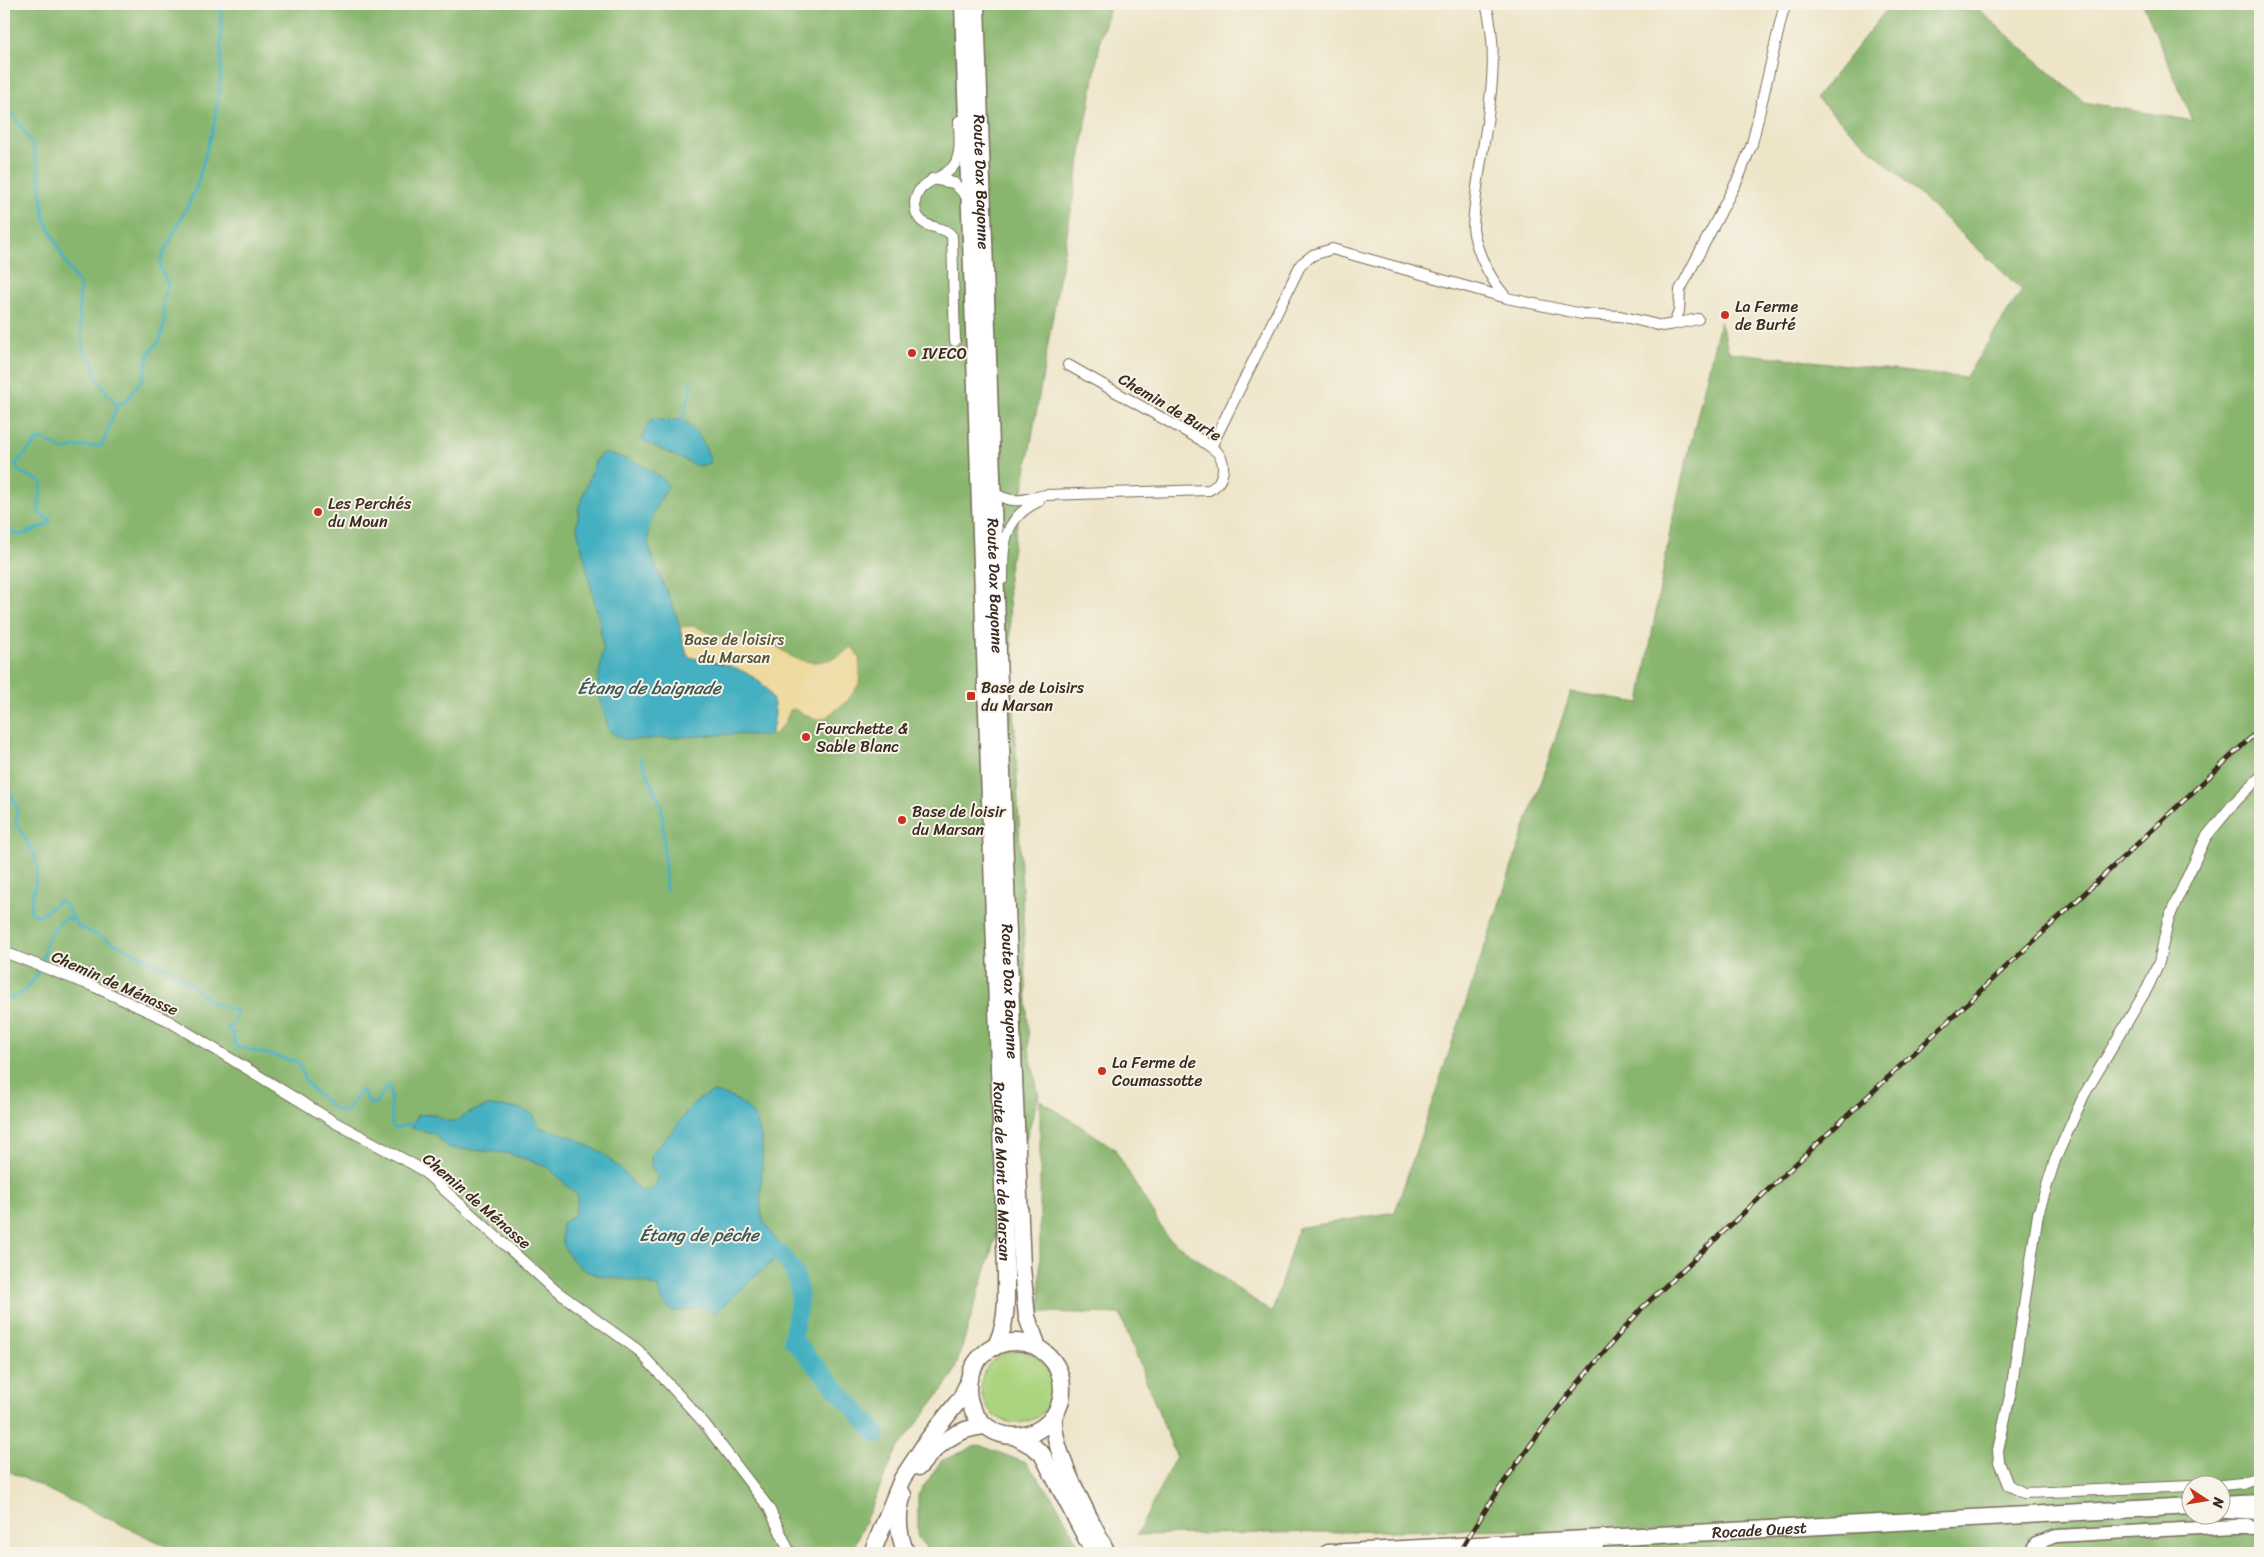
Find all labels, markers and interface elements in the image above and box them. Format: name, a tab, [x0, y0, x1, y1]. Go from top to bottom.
street label: Route Dax Bayonne	[965, 114, 999, 250]
place label: La Ferme de Burté	[1735, 292, 1798, 339]
marker: La Ferme de Burté	[1719, 309, 1731, 321]
place label: IVECO	[921, 339, 967, 368]
marker: IVECO	[906, 347, 918, 359]
street label: Chemin de Burte	[1113, 365, 1227, 449]
place label: Les Perchés du Moun	[328, 489, 412, 536]
marker: Les Perchés du Moun	[312, 506, 324, 518]
street label: Route Dax Bayonne	[979, 518, 1012, 654]
park label: Base de loisirs du Marsan	[684, 625, 785, 672]
water label: Étang de baignade	[577, 672, 723, 704]
place label: Base de Loisirs du Marsan	[981, 673, 1085, 720]
marker: Base de Loisirs du Marsan	[965, 690, 977, 702]
place label: Fourchette & Sable Blanc	[816, 714, 908, 761]
marker: Fourchette & Sable Blanc	[800, 731, 812, 743]
place label: Base de loisir du Marsan	[912, 797, 1007, 844]
marker: Base de loisir du Marsan	[896, 814, 908, 826]
street label: Route Dax Bayonne	[993, 923, 1028, 1060]
street label: Chemin de Ménasse	[47, 942, 183, 1024]
place label: La Ferme de Coumassotte	[1112, 1048, 1203, 1095]
marker: La Ferme de Coumassotte	[1096, 1065, 1108, 1077]
street label: Route de Mont de Marsan	[985, 1081, 1020, 1262]
street label: Chemin de Ménasse	[416, 1145, 538, 1257]
water label: Étang de pêche	[639, 1219, 761, 1251]
north arrow	[2182, 1474, 2232, 1524]
text: N	[2205, 1494, 2232, 1510]
street label: Rocade Ouest	[1711, 1512, 1808, 1547]

